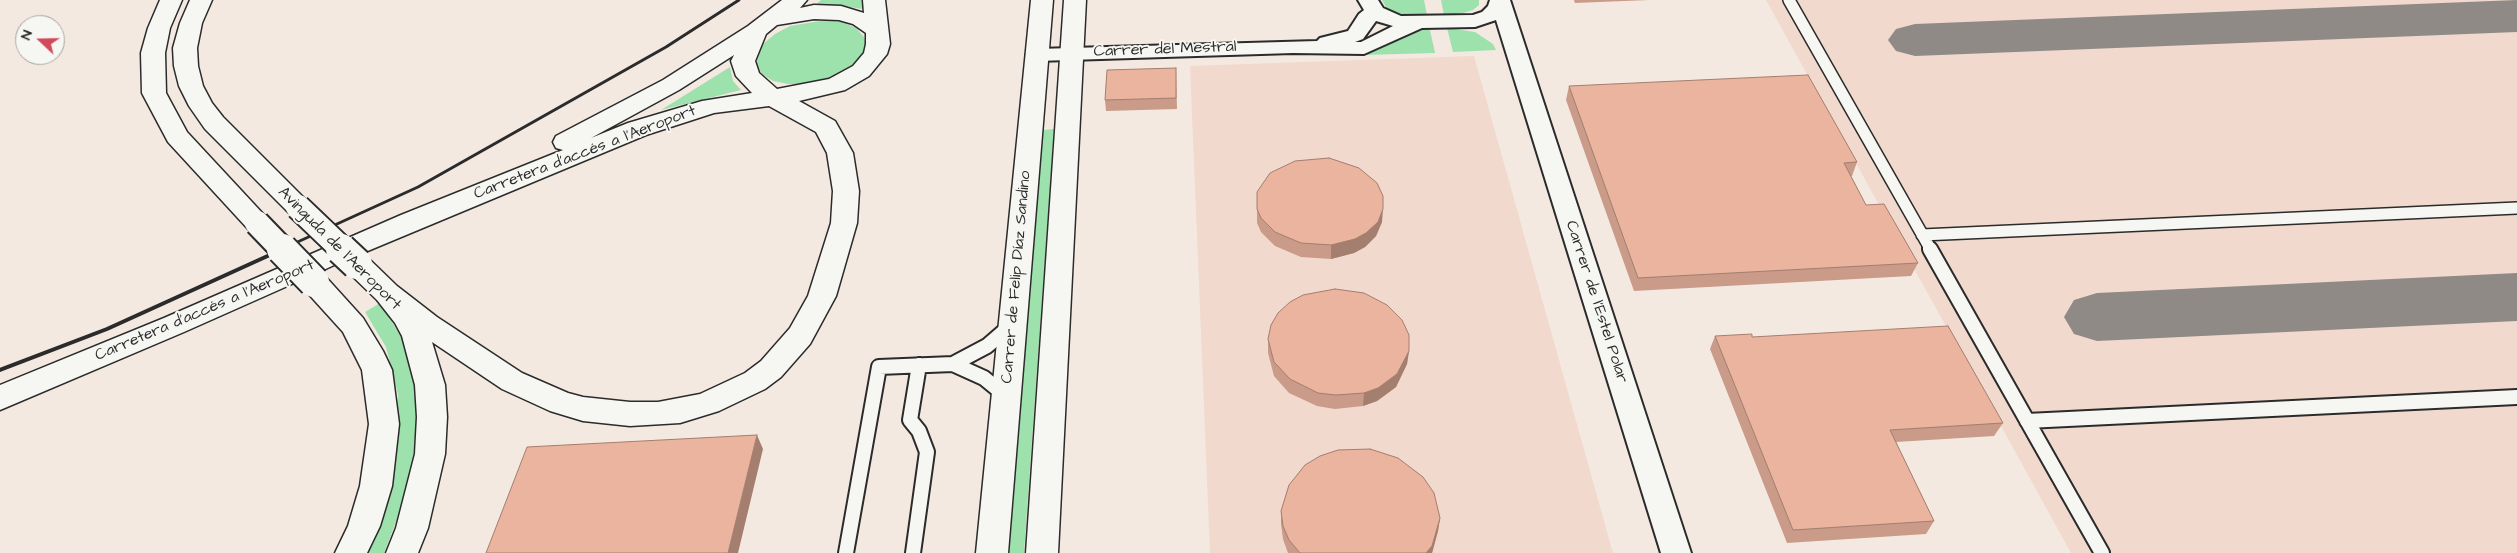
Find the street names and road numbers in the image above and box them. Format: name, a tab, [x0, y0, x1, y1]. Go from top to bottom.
street label: Carrer del Mestral	[1093, 38, 1237, 62]
street label: Carretera d'accés a l'Aeroport	[471, 102, 699, 204]
street label: Carrer de Felip Díaz Sandino	[998, 170, 1036, 384]
street label: Avinguda de l'Aeroport	[273, 183, 405, 315]
street label: Carrer de l'Estel Polar	[1561, 218, 1631, 386]
street label: Carretera d'accés a l'Aeroport	[93, 256, 317, 366]

